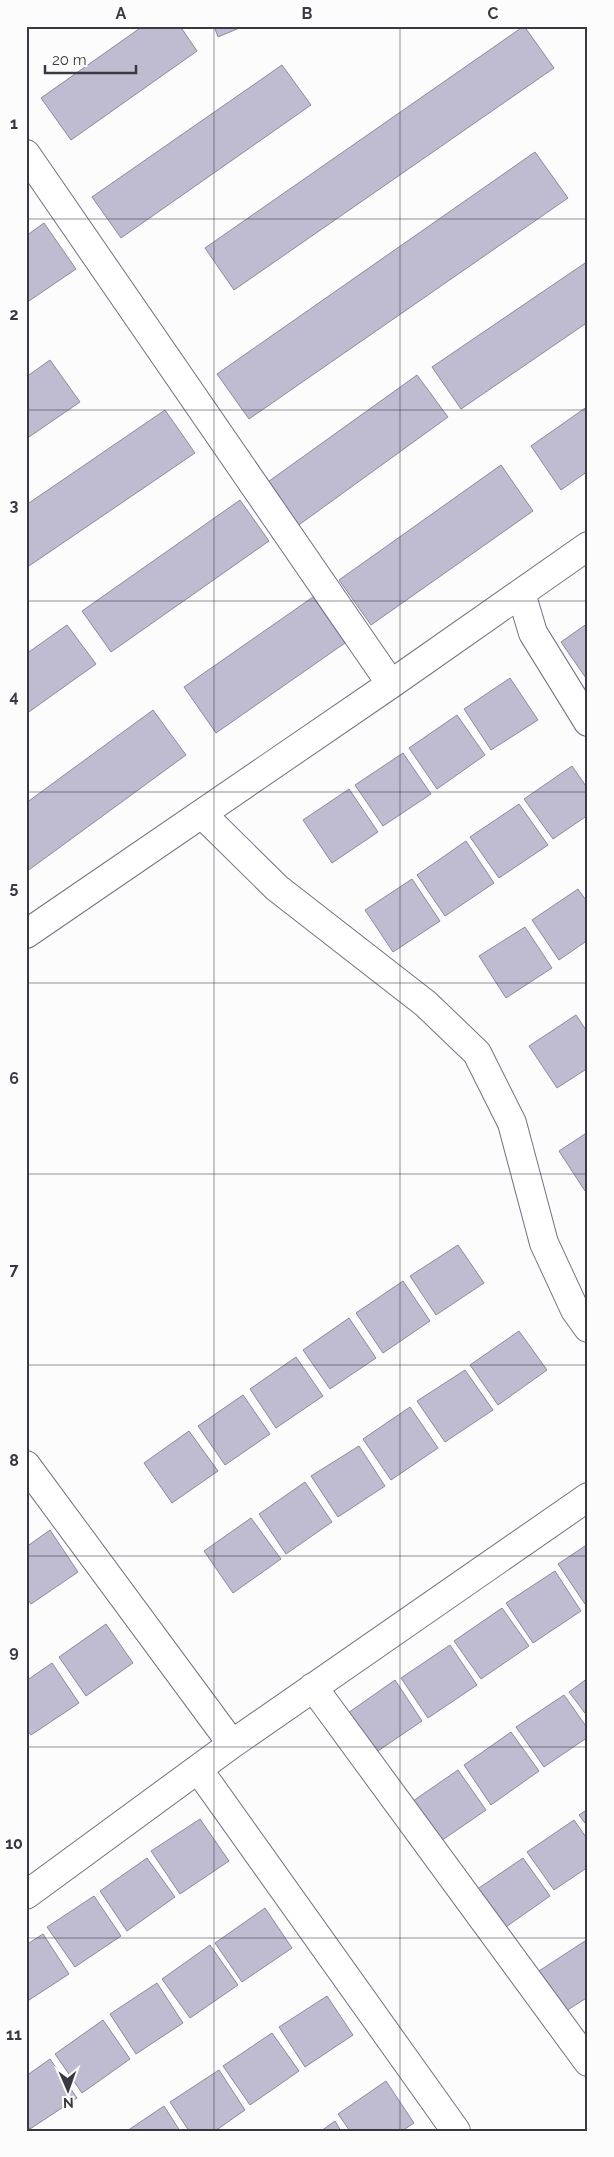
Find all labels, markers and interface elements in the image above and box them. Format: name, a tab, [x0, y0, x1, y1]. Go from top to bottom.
text: A	[116, 4, 127, 23]
text: B	[302, 4, 313, 23]
text: C	[488, 4, 499, 23]
scale bar	[45, 42, 136, 74]
text: 20 m	[52, 51, 87, 69]
text: 1	[10, 114, 18, 133]
text: 2	[9, 305, 19, 324]
text: 3	[10, 496, 19, 515]
text: 4	[9, 687, 19, 706]
text: 5	[10, 878, 19, 897]
text: 6	[9, 1069, 19, 1088]
text: 7	[10, 1260, 19, 1279]
text: 8	[9, 1451, 19, 1470]
text: 9	[9, 1642, 19, 1661]
text: 10	[5, 1834, 23, 1853]
text: 11	[6, 2025, 22, 2044]
north arrow	[42, 2064, 92, 2114]
text: N	[63, 2095, 74, 2111]

